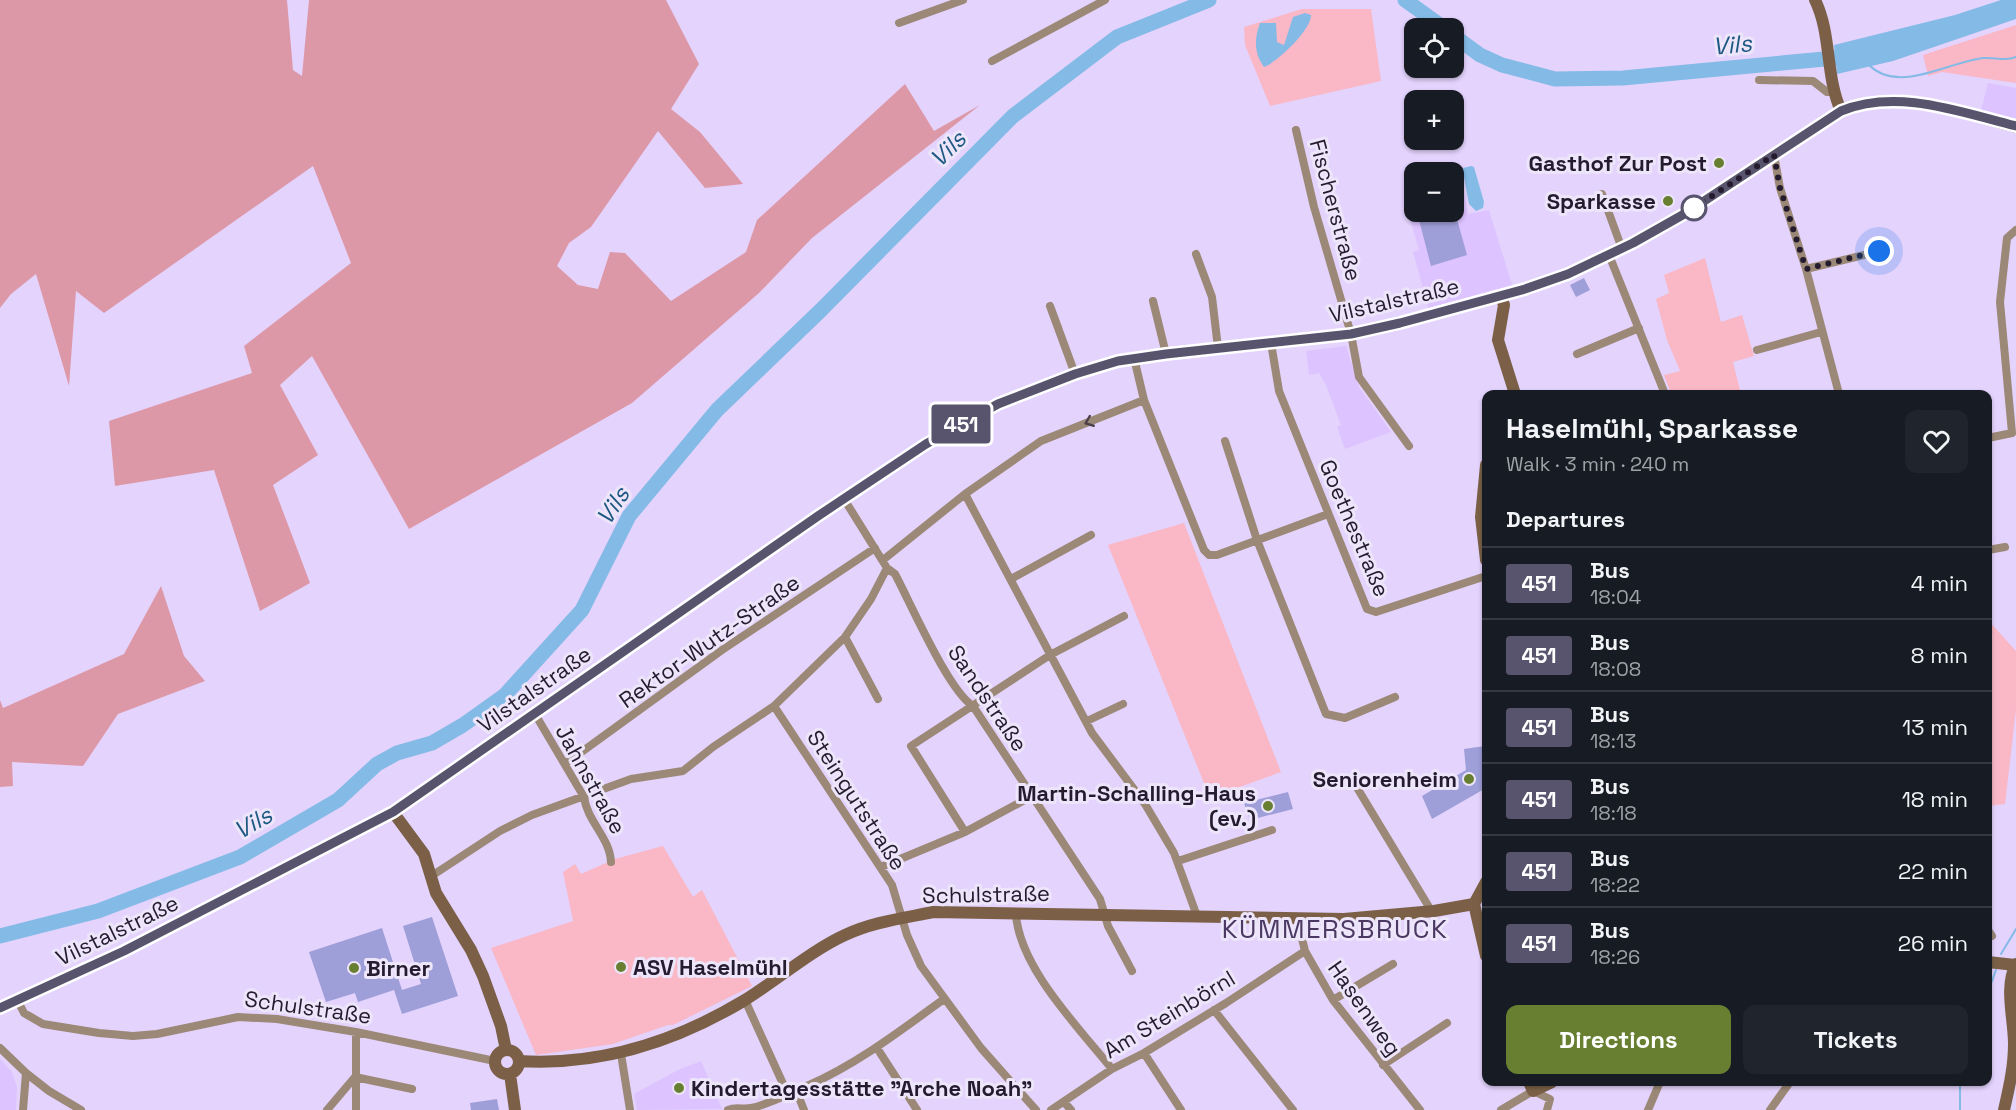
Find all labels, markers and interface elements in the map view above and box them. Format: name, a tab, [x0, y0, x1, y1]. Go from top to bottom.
map controls	[1404, 18, 1464, 222]
button: locate	[1404, 18, 1464, 78]
water label: Vils	[1711, 27, 1754, 62]
button: +	[1404, 90, 1464, 150]
water label: Vils	[923, 123, 973, 173]
street label: Fischerstraße	[1304, 136, 1368, 284]
place label: Gasthof Zur Post	[1528, 149, 1707, 177]
marker: Gasthof Zur Post	[1712, 156, 1726, 170]
button: −	[1404, 162, 1464, 222]
place label: Sparkasse	[1547, 187, 1656, 215]
marker: Sparkasse	[1661, 194, 1675, 208]
unlabelled marker	[1681, 195, 1707, 221]
your location	[1864, 236, 1894, 266]
street label: Vilstalstraße	[1326, 271, 1462, 329]
line badge: 451	[926, 404, 996, 444]
text: Haselmühl, Sparkasse	[1506, 410, 1798, 446]
button: heart	[1905, 410, 1968, 473]
text: 451	[943, 411, 979, 438]
one-way arrow	[1085, 415, 1096, 427]
text: Walk · 3 min · 240 m	[1506, 451, 1689, 477]
street label: Goethestraße	[1314, 455, 1396, 601]
water label: Vils	[589, 480, 637, 531]
text: Departures	[1506, 505, 1625, 533]
text: Bus	[1590, 556, 1630, 584]
street label: Rektor-Wutz-Straße	[613, 568, 805, 714]
text: 4 min	[1911, 569, 1968, 597]
text: 451	[1521, 570, 1557, 597]
text: 18:04	[1590, 584, 1641, 610]
text: Bus	[1590, 628, 1630, 656]
street label: Vilstalstraße	[472, 639, 596, 739]
street label: Sandstraße	[942, 639, 1034, 757]
text: 8 min	[1911, 641, 1968, 669]
text: 451	[1521, 642, 1557, 669]
text: 18:08	[1590, 656, 1641, 682]
text: Bus	[1590, 700, 1630, 728]
text: 13 min	[1902, 713, 1968, 741]
text: 451	[1521, 714, 1557, 741]
street label: Jahnstraße	[549, 719, 633, 839]
street label: Steingutstraße	[801, 725, 913, 875]
text: 18:13	[1590, 728, 1636, 754]
place label: Seniorenheim	[1313, 765, 1457, 793]
marker: Seniorenheim	[1462, 772, 1476, 786]
text: Bus	[1590, 772, 1630, 800]
place label: Martin-Schalling-Haus (ev.)	[1017, 779, 1256, 832]
text: 18 min	[1902, 785, 1968, 813]
text: 451	[1521, 786, 1557, 813]
water label: Vils	[228, 799, 279, 846]
marker: Martin-Schalling-Haus (ev.)	[1261, 799, 1275, 813]
text: 18:18	[1590, 800, 1637, 826]
text: Bus	[1590, 844, 1630, 872]
text: 22 min	[1898, 857, 1968, 885]
text: 451	[1521, 858, 1557, 885]
text: 18:22	[1590, 872, 1640, 898]
street label: Schulstraße	[922, 879, 1050, 909]
street label: Vilstalstraße	[51, 888, 183, 972]
district label: KÜMMERSBRUCK	[1222, 912, 1448, 946]
text: Bus	[1590, 916, 1630, 944]
text: 26 min	[1898, 929, 1968, 957]
text: 451	[1521, 930, 1557, 957]
text: 18:26	[1590, 944, 1640, 970]
place label: ASV Haselmühl	[633, 953, 788, 981]
place label: Birner	[366, 954, 430, 982]
street label: Hasenweg	[1322, 955, 1408, 1061]
marker: ASV Haselmühl	[614, 960, 628, 974]
marker: Birner	[347, 961, 361, 975]
street label: Am Steinbörnl	[1098, 964, 1240, 1064]
street label: Schulstraße	[243, 984, 373, 1030]
button: Directions	[1506, 1005, 1731, 1074]
button: Tickets	[1743, 1005, 1968, 1074]
place label: Kindertagesstätte "Arche Noah"	[691, 1074, 1032, 1102]
marker: Kindertagesstätte "Arche Noah"	[672, 1081, 686, 1095]

